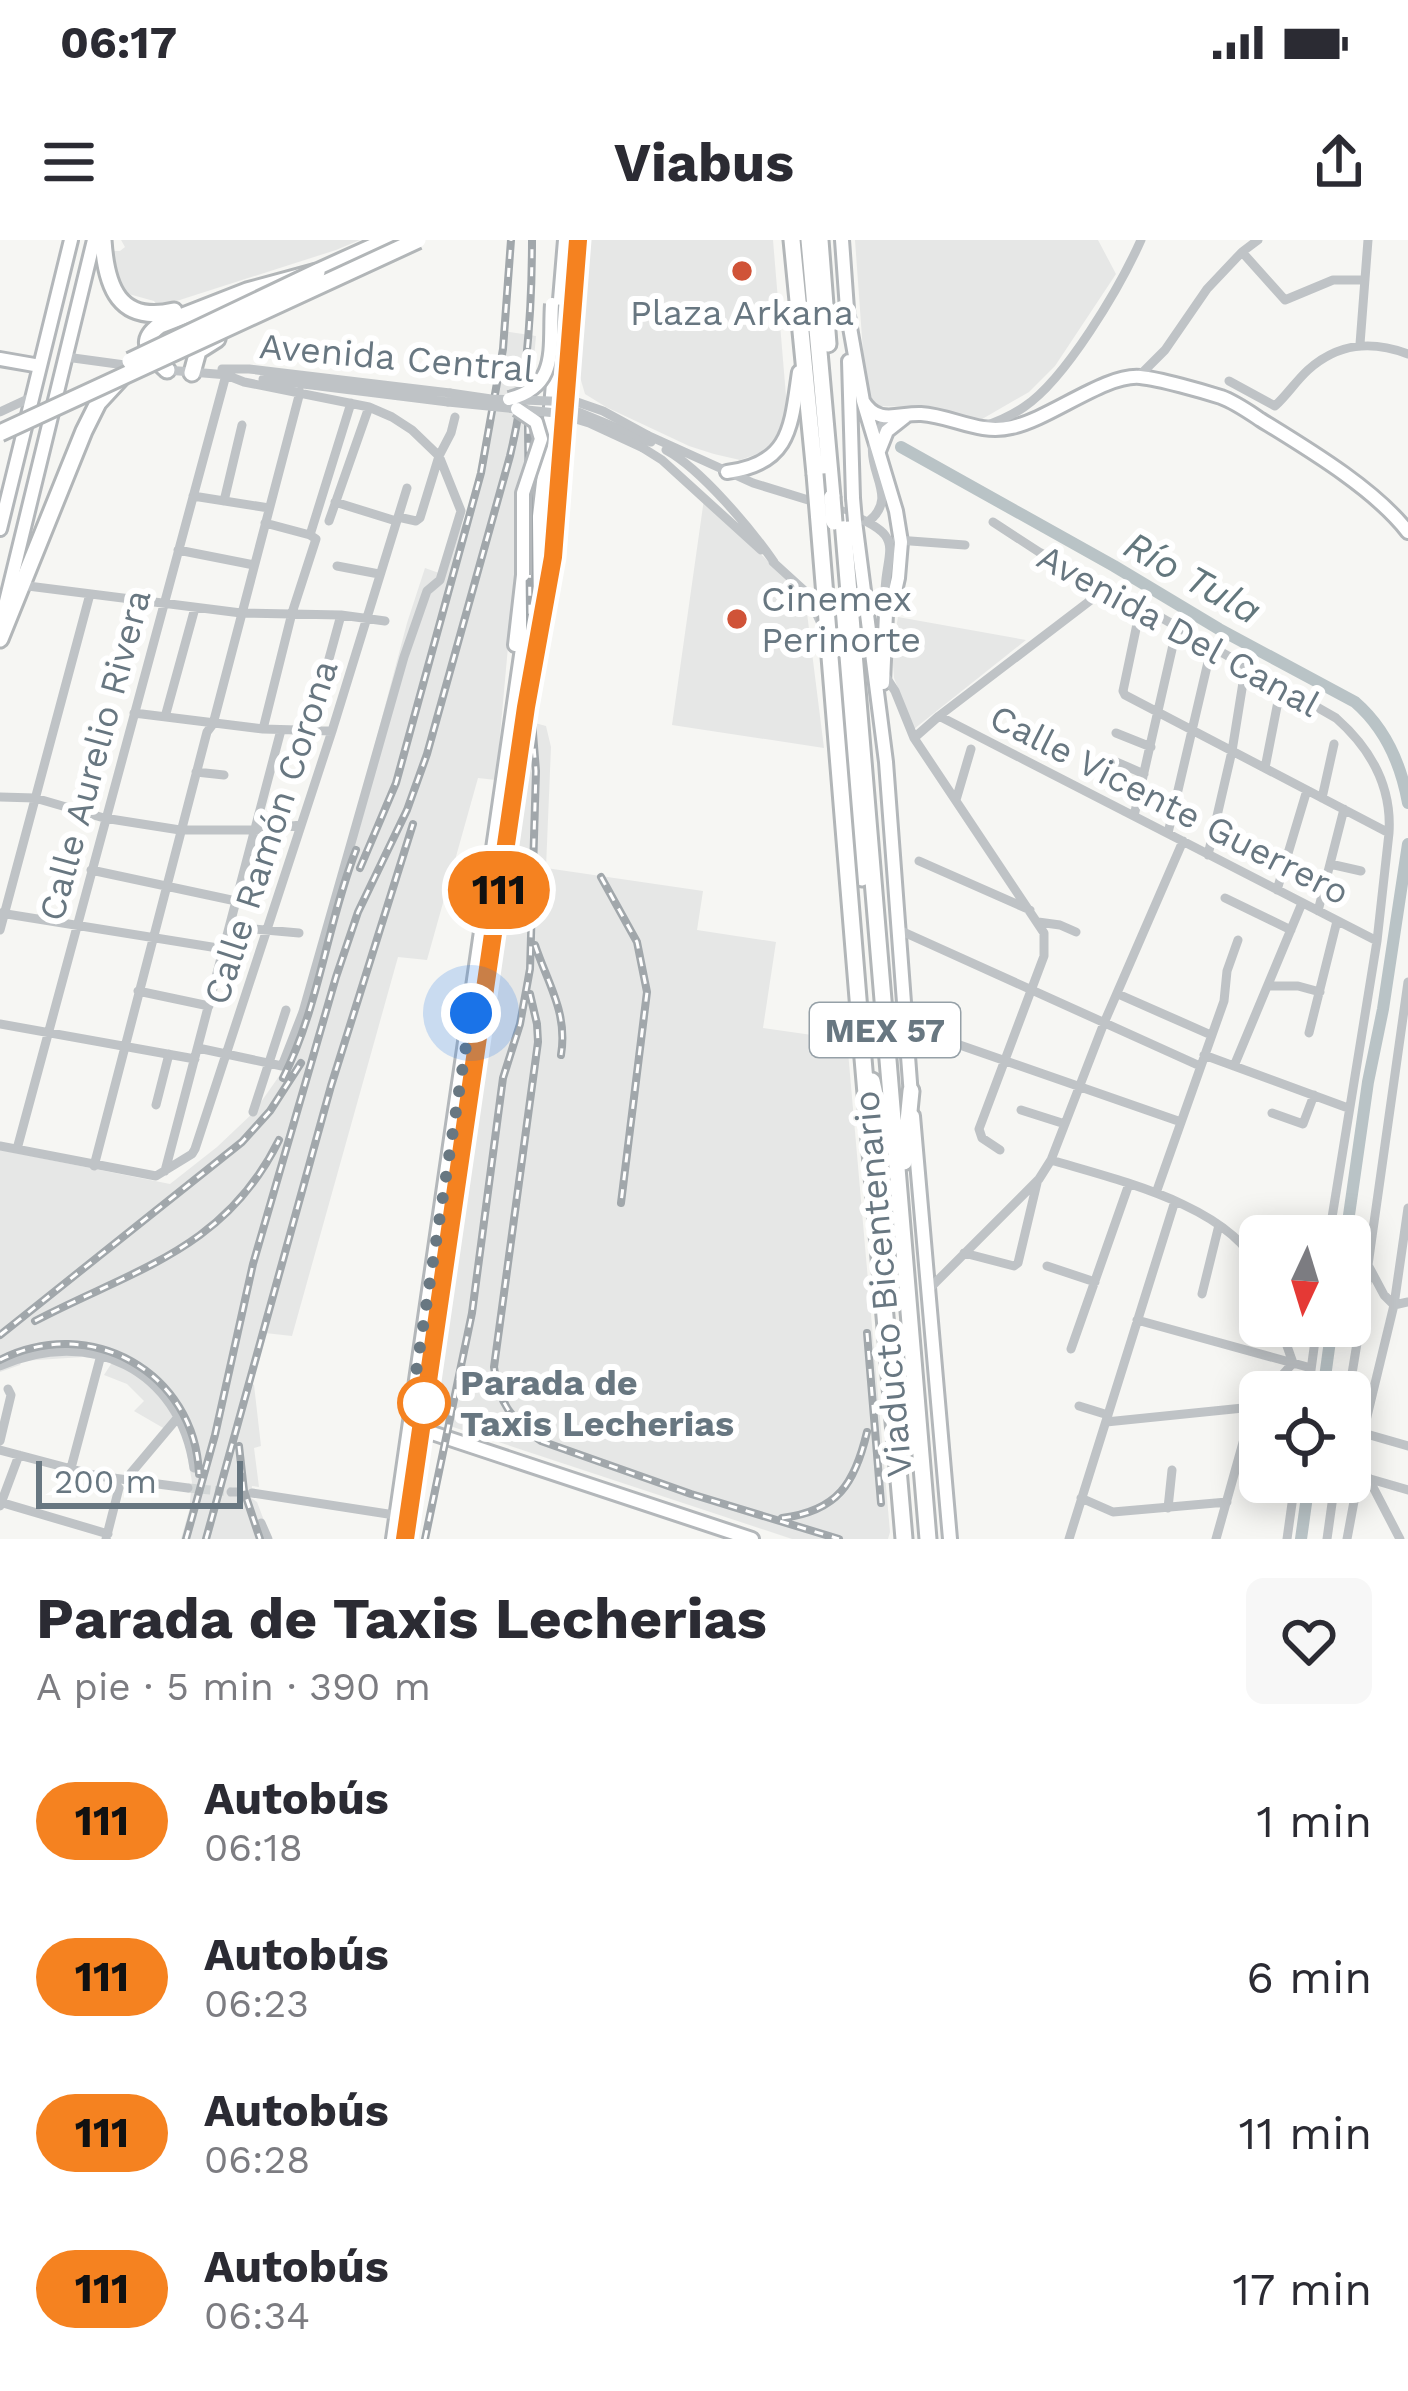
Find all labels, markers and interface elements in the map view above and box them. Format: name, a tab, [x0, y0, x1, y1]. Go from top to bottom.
text: 06:17	[60, 16, 177, 69]
icon: menu	[36, 129, 102, 195]
icon: share	[1306, 129, 1372, 195]
text: Viabus	[614, 131, 794, 194]
marker: Plaza Arkana	[729, 258, 755, 284]
place label: Plaza Arkana	[630, 292, 854, 334]
street label: Avenida Central	[257, 325, 536, 391]
water label: Río Tula	[1117, 522, 1269, 633]
street label: Avenida Del Canal	[1030, 536, 1327, 726]
place label: Cinemex Perinorte	[761, 578, 921, 661]
street label: Calle Aurelio Rivera	[31, 585, 159, 925]
marker: Cinemex Perinorte	[724, 606, 750, 632]
street label: Calle Ramón Corona	[195, 655, 346, 1010]
street label: Calle Vicente Guerrero	[983, 696, 1356, 914]
line badge: 111	[430, 851, 568, 929]
text: 111	[472, 865, 526, 914]
your location	[441, 983, 501, 1043]
road number: MEX 57	[810, 1003, 960, 1057]
street label: Viaducto Bicentenario	[845, 1089, 921, 1479]
north arrow	[1239, 1215, 1371, 1347]
map controls	[1239, 1215, 1371, 1503]
place label: Parada de Taxis Lecherias	[460, 1362, 734, 1445]
button: locate	[1239, 1371, 1371, 1503]
marker: Parada de Taxis Lecherias	[399, 1378, 449, 1428]
scale bar	[36, 1455, 243, 1508]
text: 200 m	[54, 1462, 157, 1501]
button: heart	[1246, 1578, 1372, 1704]
text: Parada de Taxis Lecherias	[36, 1585, 767, 1652]
text: A pie · 5 min · 390 m	[36, 1664, 431, 1709]
text: Autobús	[204, 1772, 389, 1825]
text: 1 min	[1256, 1795, 1372, 1848]
text: 111	[75, 1796, 129, 1845]
text: 06:18	[204, 1825, 303, 1870]
text: Autobús	[204, 1928, 389, 1981]
text: 6 min	[1247, 1951, 1372, 2004]
text: 111	[75, 1952, 129, 2001]
text: 06:23	[204, 1981, 309, 2026]
text: Autobús	[204, 2084, 389, 2137]
text: 11 min	[1239, 2107, 1372, 2160]
text: 111	[75, 2108, 129, 2157]
text: 06:28	[204, 2137, 310, 2182]
text: Autobús	[204, 2240, 389, 2293]
text: 17 min	[1232, 2263, 1372, 2316]
text: 111	[75, 2264, 129, 2313]
text: 06:34	[204, 2293, 310, 2338]

